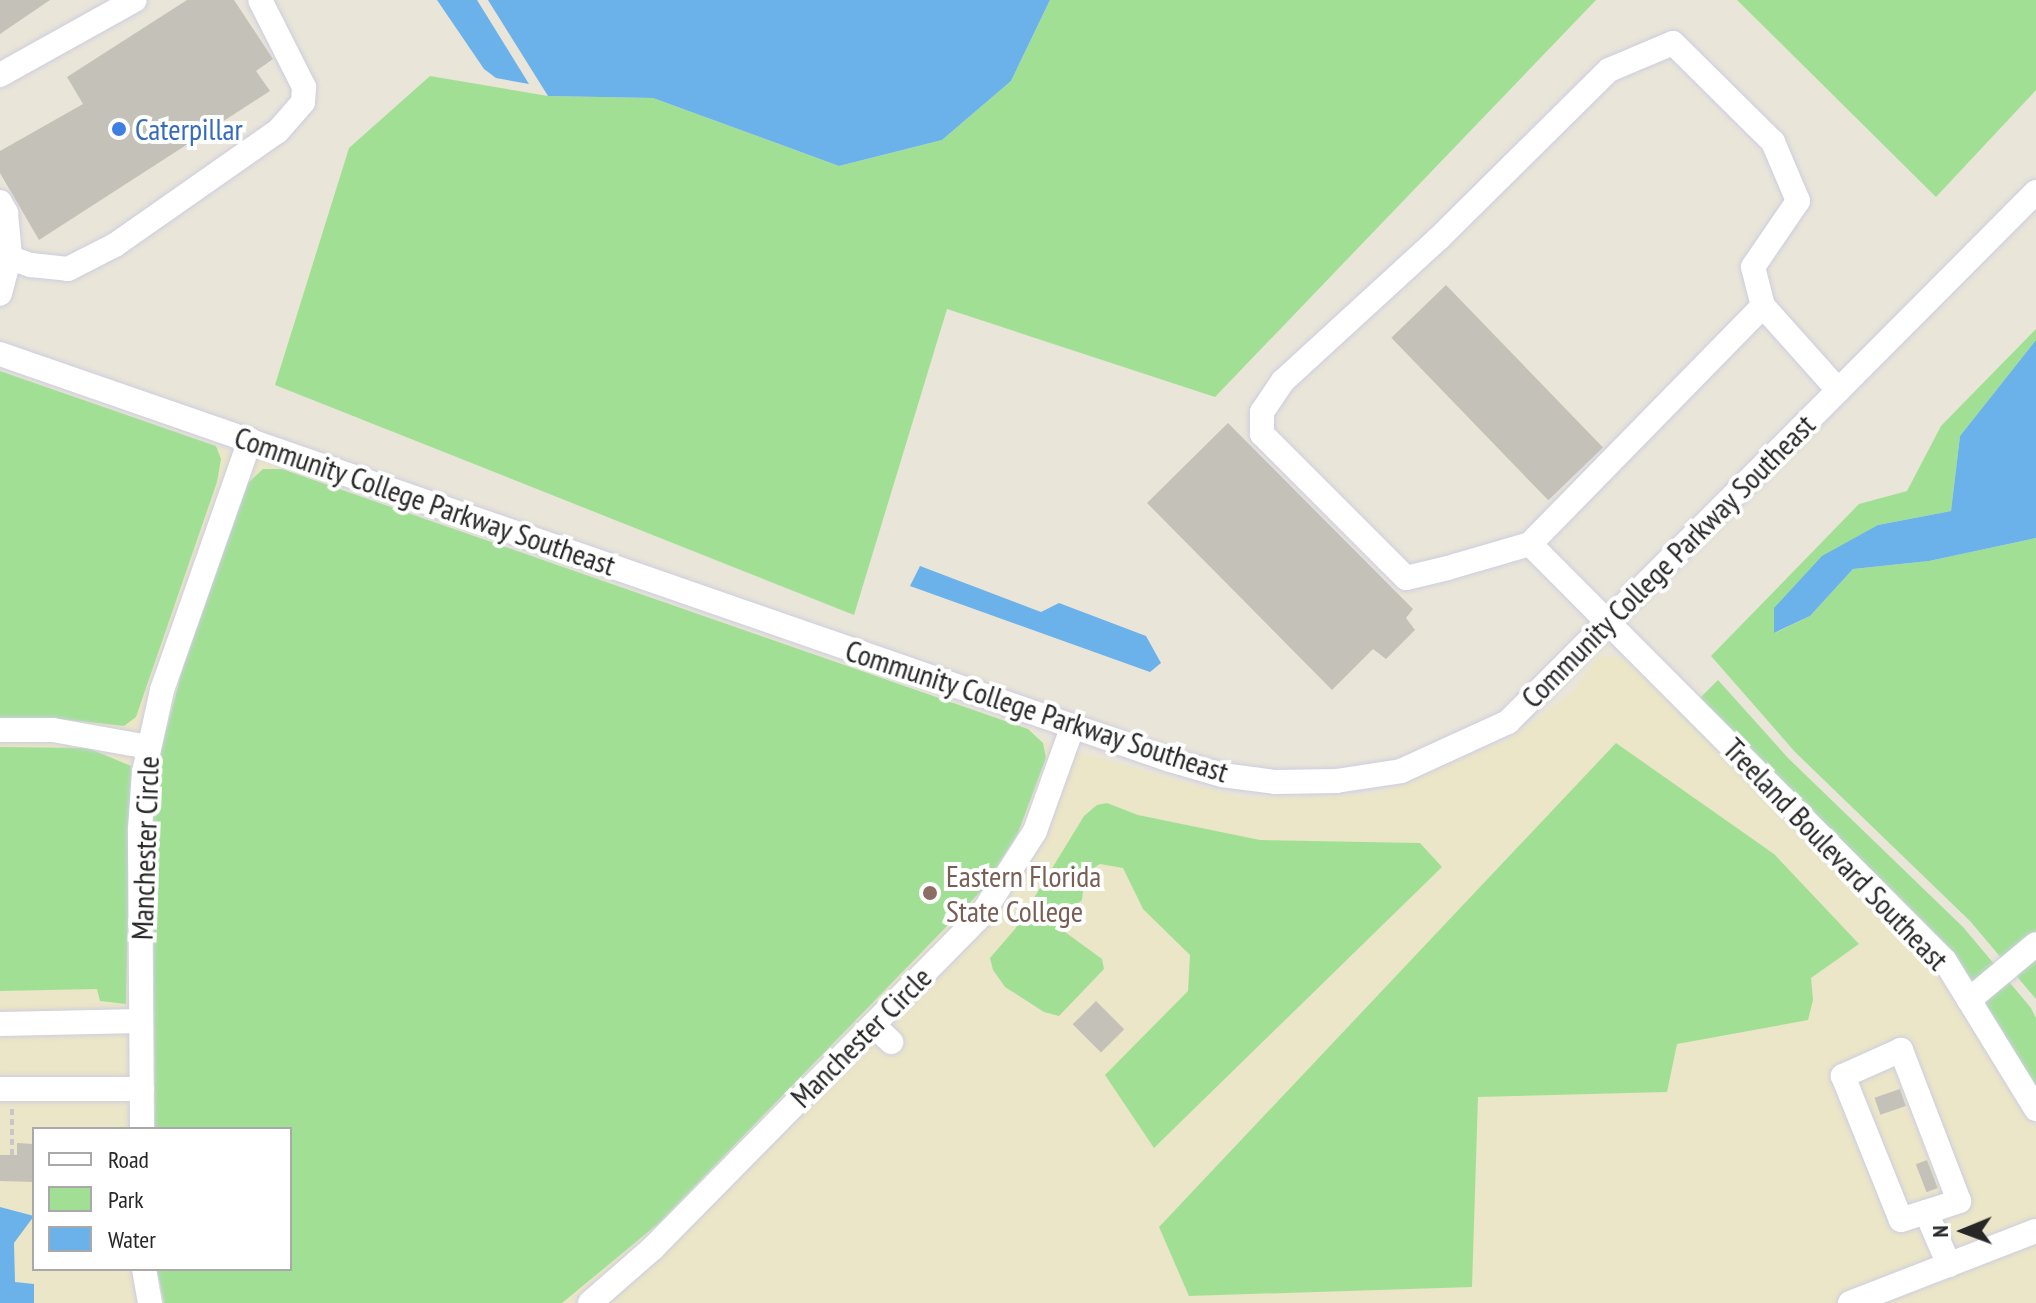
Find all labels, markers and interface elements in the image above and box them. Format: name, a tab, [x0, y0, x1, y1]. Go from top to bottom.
place label: Caterpillar	[135, 111, 243, 147]
marker: Caterpillar	[110, 120, 128, 138]
street label: Community College Parkway Southeast	[1513, 406, 1823, 716]
street label: Community College Parkway Southeast	[229, 419, 621, 583]
street label: Community College Parkway Southeast	[840, 632, 1234, 790]
street label: Treeland Boulevard Southeast	[1716, 731, 1956, 977]
street label: Manchester Circle	[124, 755, 166, 941]
place label: Eastern Florida State College	[946, 858, 1101, 928]
marker: Eastern Florida State College	[921, 884, 939, 902]
street label: Manchester Circle	[783, 959, 939, 1115]
legend	[32, 1127, 292, 1271]
text: Road	[108, 1144, 149, 1175]
text: Park	[108, 1184, 144, 1215]
north arrow	[1924, 1191, 2004, 1271]
text: Water	[108, 1224, 156, 1255]
text: N	[1926, 1225, 1954, 1238]

